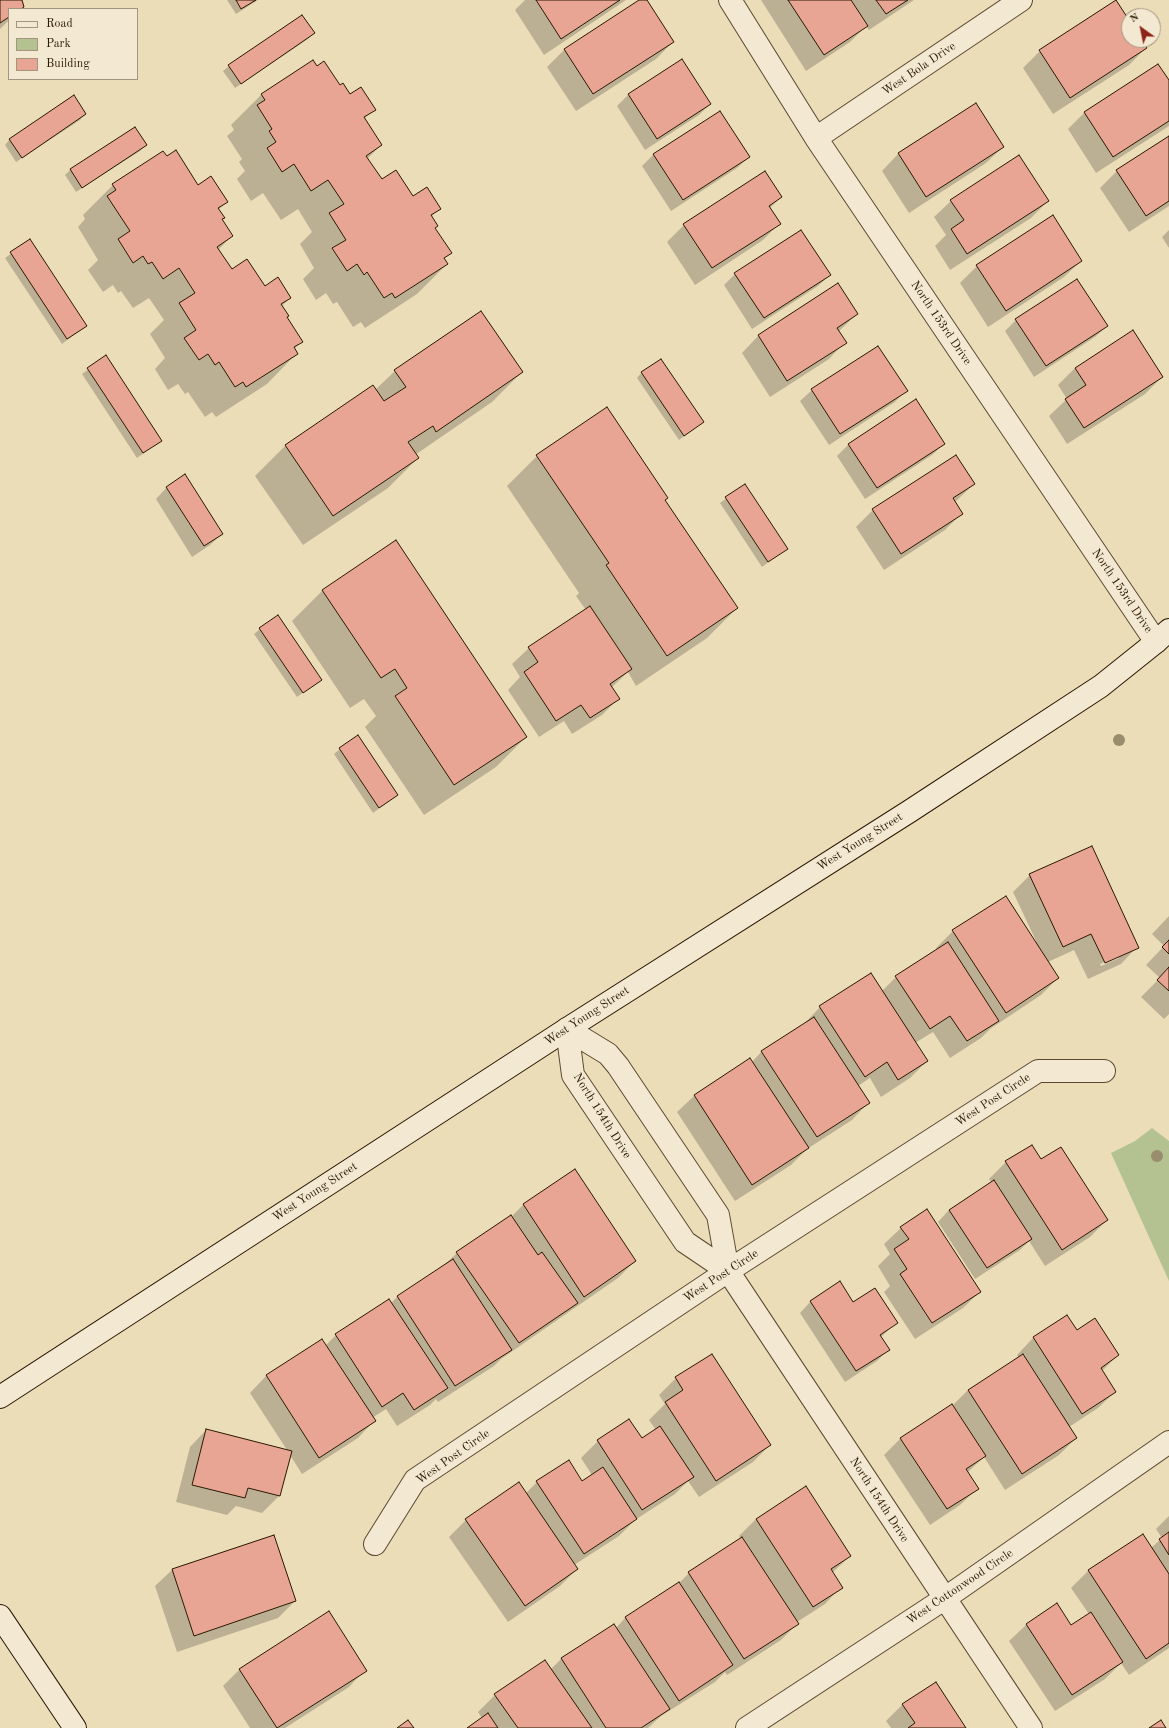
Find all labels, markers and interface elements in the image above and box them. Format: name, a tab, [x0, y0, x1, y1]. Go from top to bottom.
legend	[8, 8, 138, 80]
north arrow	[1121, 8, 1161, 48]
text: N	[1128, 11, 1141, 25]
text: Road	[46, 18, 73, 30]
text: Park	[46, 38, 71, 50]
street label: West Bola Drive	[880, 39, 958, 99]
text: Building	[46, 58, 90, 70]
street label: North 153rd Drive	[908, 278, 974, 368]
street label: North 153rd Drive	[1089, 546, 1155, 636]
street label: West Young Street	[815, 810, 905, 874]
street label: West Young Street	[542, 983, 632, 1049]
street label: West Post Circle	[953, 1070, 1033, 1130]
street label: North 154th Drive	[570, 1071, 634, 1161]
street label: West Young Street	[270, 1159, 360, 1225]
street label: West Post Circle	[681, 1246, 761, 1306]
street label: West Post Circle	[413, 1426, 493, 1488]
street label: North 154th Drive	[846, 1455, 912, 1545]
street label: West Cottonwood Circle	[904, 1546, 1016, 1628]

